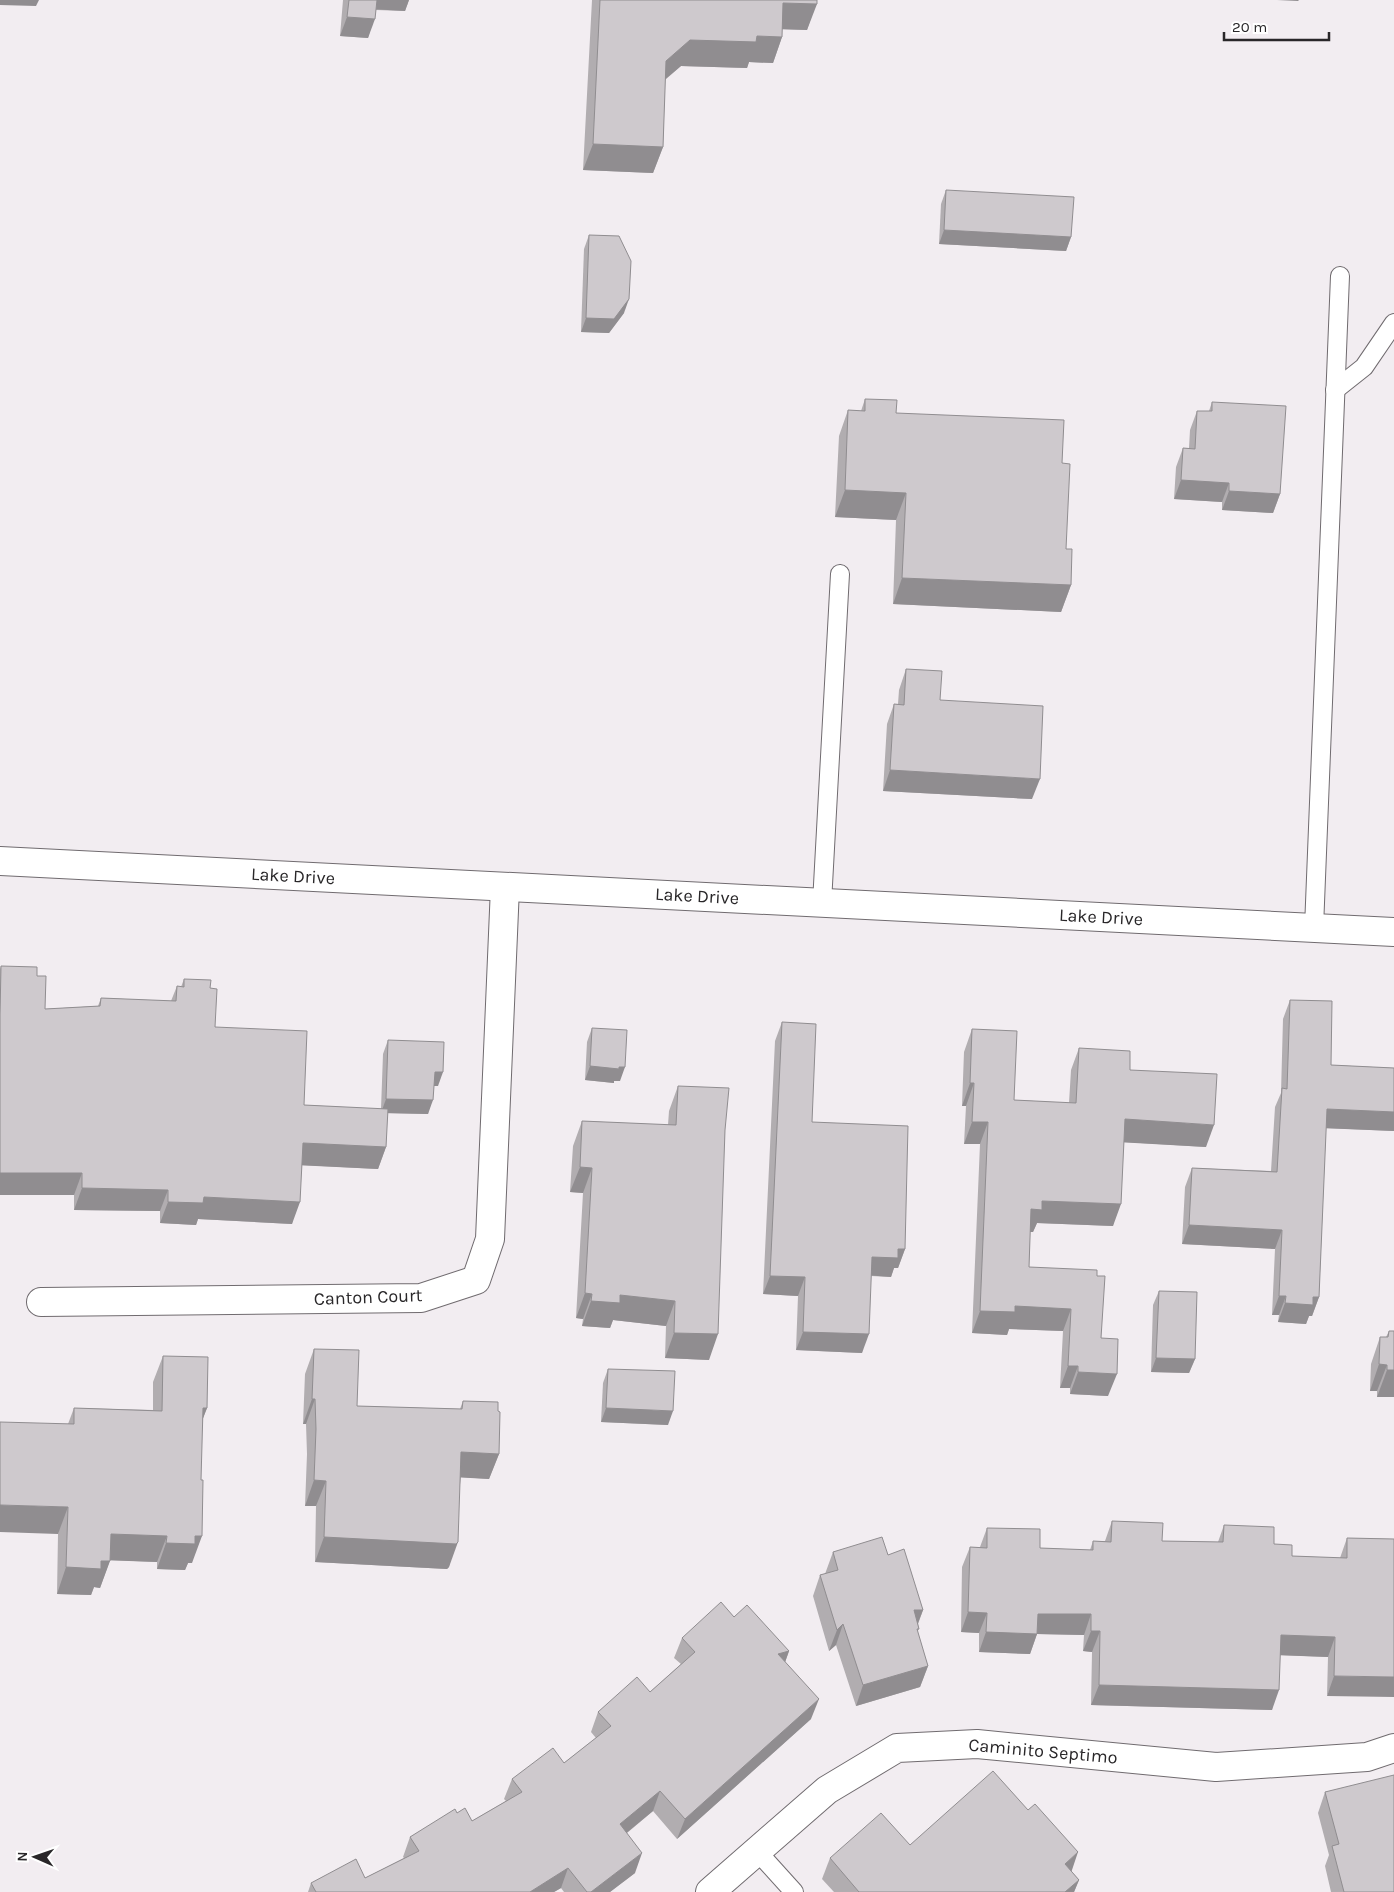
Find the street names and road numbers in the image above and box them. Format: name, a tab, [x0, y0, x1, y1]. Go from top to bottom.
street label: Lake Drive	[250, 863, 336, 889]
street label: Lake Drive	[654, 883, 740, 909]
street label: Lake Drive	[1058, 904, 1144, 930]
street label: Canton Court	[313, 1284, 423, 1310]
street label: Caminito Septimo	[967, 1734, 1119, 1768]

